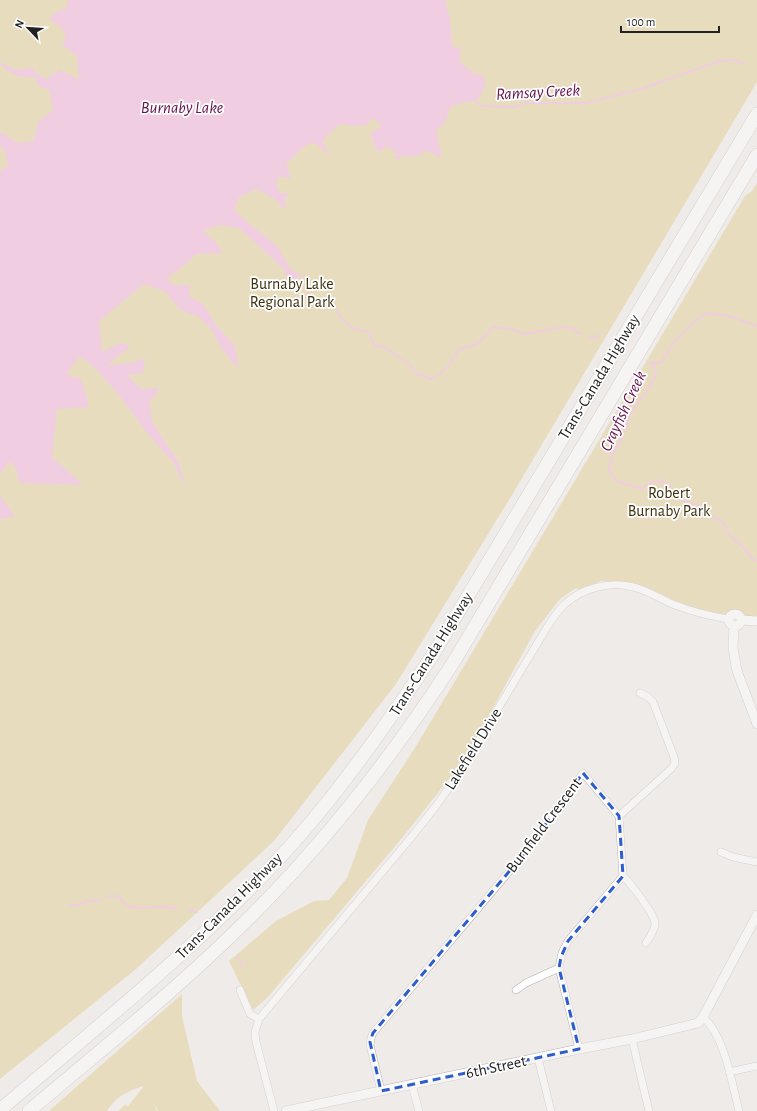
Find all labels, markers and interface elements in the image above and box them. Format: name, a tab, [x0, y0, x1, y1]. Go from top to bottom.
north arrow	[8, 8, 48, 48]
scale bar	[621, 8, 719, 34]
text: 100 m	[627, 16, 655, 28]
text: N	[13, 18, 26, 30]
water label: Ramsay Creek	[495, 81, 581, 103]
water label: Burnaby Lake	[141, 99, 223, 116]
park label: Burnaby Lake Regional Park	[250, 276, 335, 310]
street label: Trans-Canada Highway	[555, 312, 644, 443]
water label: Crayfish Creek	[597, 368, 649, 454]
park label: Robert Burnaby Park	[628, 485, 711, 520]
street label: Trans-Canada Highway	[386, 589, 477, 719]
street label: Lakefield Drive	[442, 705, 504, 793]
street label: Burnfield Crescent	[503, 775, 585, 875]
street label: Trans-Canada Highway	[173, 850, 286, 963]
street label: 6th Street	[464, 1053, 528, 1081]

